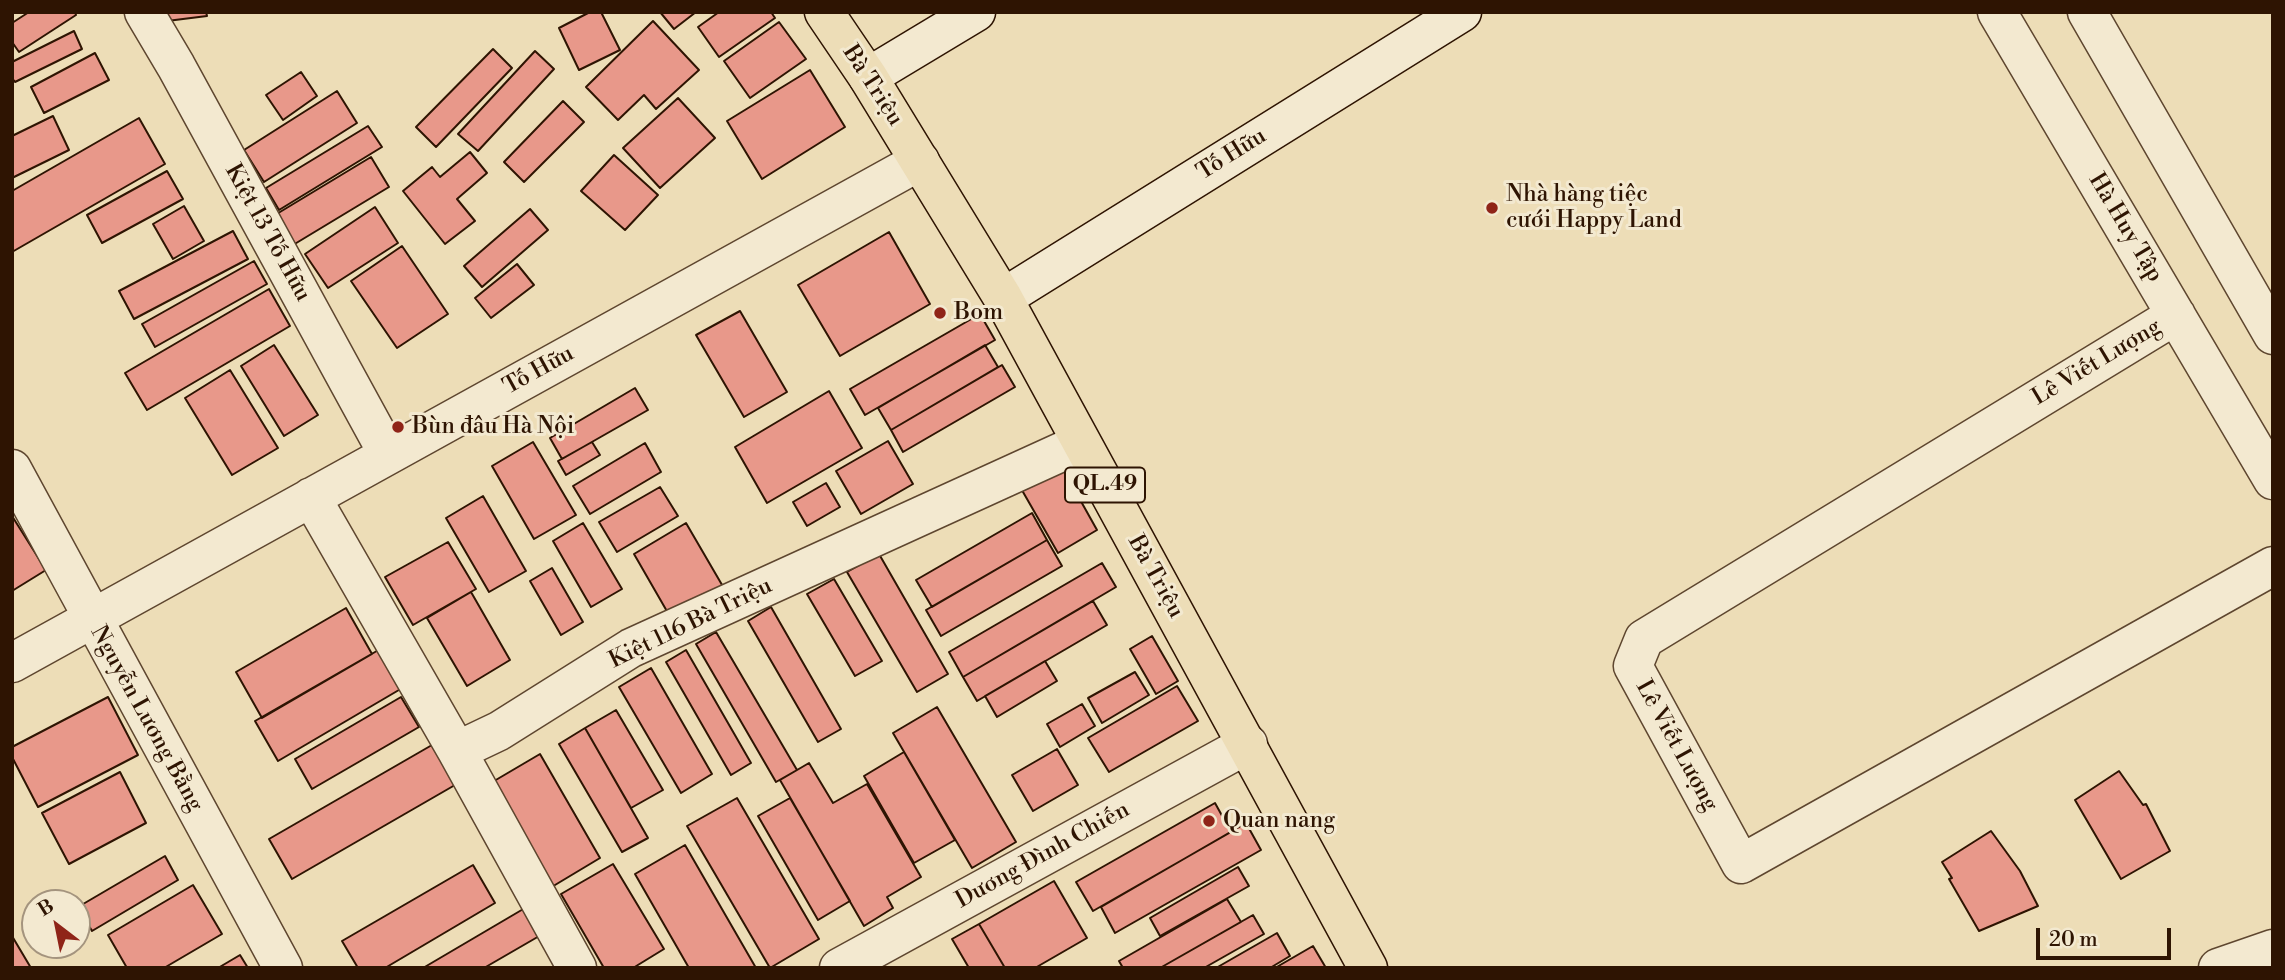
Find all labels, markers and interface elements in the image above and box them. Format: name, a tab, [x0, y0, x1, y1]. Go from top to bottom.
street label: Bà Triệu	[836, 41, 908, 131]
street label: Tố Hữu	[1192, 123, 1272, 187]
street label: Kiệt 13 Tố Hữu	[218, 160, 316, 306]
street label: Hà Huy Tập	[2082, 169, 2168, 287]
place label: Nhà hàng tiệc cưới Happy Land	[1506, 181, 1682, 235]
marker: Nhà hàng tiệc cưới Happy Land	[1484, 200, 1500, 216]
place label: Bom	[954, 299, 1003, 327]
marker: Bom	[932, 305, 948, 321]
street label: Lê Viết Lượng	[2027, 314, 2167, 412]
street label: Tố Hữu	[499, 340, 579, 402]
place label: Bùn đâu Hà Nội	[412, 413, 574, 441]
marker: Bùn đâu Hà Nội	[390, 419, 406, 435]
road number: QL.49	[1065, 468, 1145, 503]
street label: Bà Triệu	[1121, 531, 1189, 623]
street label: Kiệt 116 Bà Triệu	[605, 573, 777, 675]
street label: Nguyễn Lương Bằng	[83, 621, 209, 817]
street label: Lê Viết Lượng	[1629, 676, 1723, 816]
street label: Dương Đình Chiến	[951, 797, 1135, 915]
place label: Quan nang	[1223, 807, 1335, 835]
marker: Quan nang	[1201, 813, 1217, 829]
north arrow	[21, 889, 91, 959]
text: B	[34, 894, 58, 922]
scale bar	[2040, 914, 2175, 958]
text: 20 m	[2049, 927, 2098, 953]

